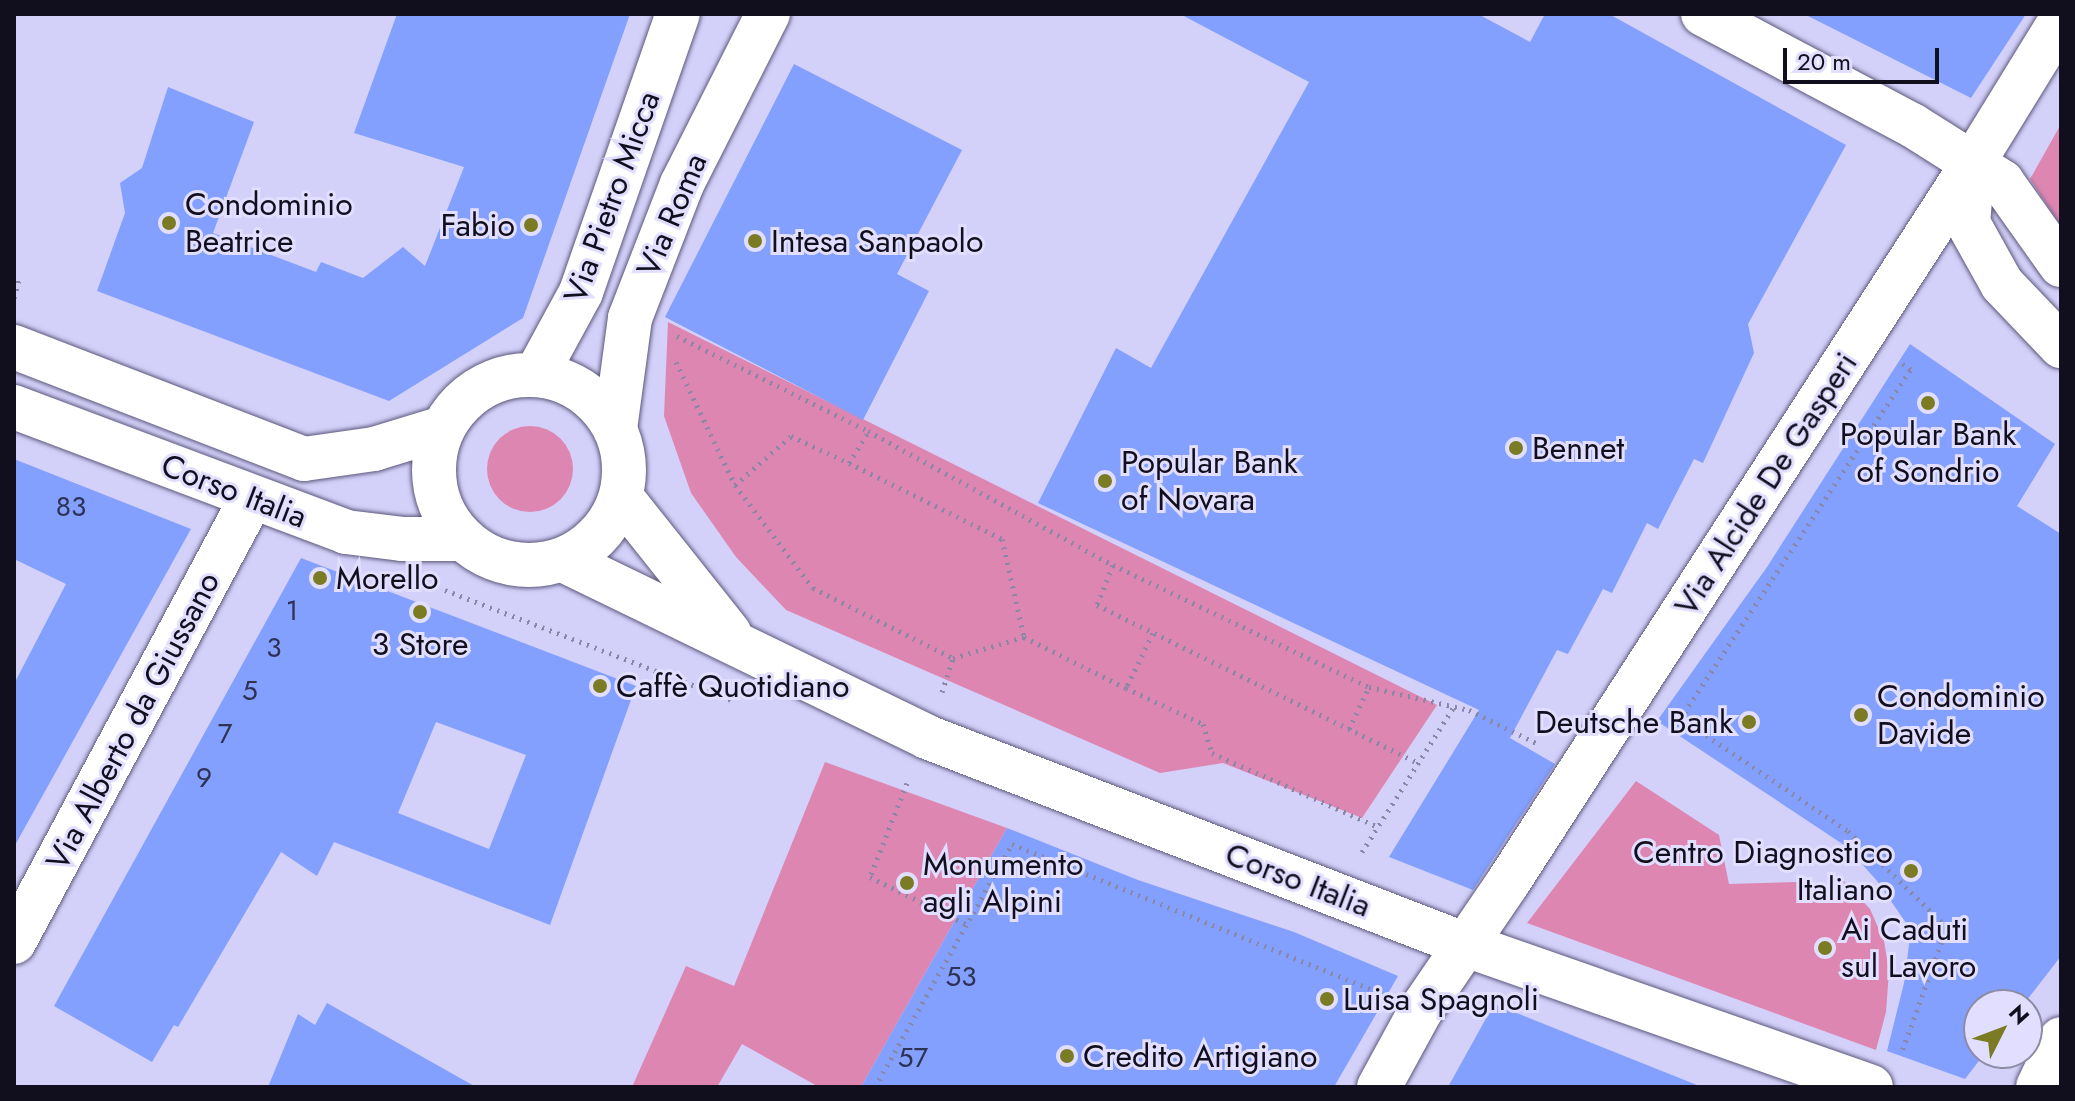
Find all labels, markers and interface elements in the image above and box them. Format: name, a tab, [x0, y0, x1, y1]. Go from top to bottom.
scale bar	[1787, 32, 1943, 82]
text: 20 m	[1797, 44, 1851, 79]
street label: Via Pietro Micca	[556, 86, 668, 308]
street label: Via Roma	[629, 148, 715, 282]
place label: Condominio Beatrice	[185, 186, 353, 261]
place label: Fabio	[441, 206, 515, 244]
marker: Condominio Beatrice	[160, 214, 178, 232]
marker: Fabio	[522, 216, 540, 234]
place label: Intesa Sanpaolo	[771, 222, 983, 260]
marker: Intesa Sanpaolo	[746, 232, 764, 250]
street label: Via Alcide De Gasperi	[1667, 345, 1865, 623]
marker: Popular Bank of Sondrio	[1919, 394, 1937, 412]
place label: Popular Bank of Sondrio	[1840, 416, 2016, 491]
place label: Bennet	[1532, 429, 1624, 467]
marker: Bennet	[1507, 439, 1525, 457]
place label: Popular Bank of Novara	[1121, 444, 1298, 519]
street label: Corso Italia	[156, 446, 312, 536]
marker: Popular Bank of Novara	[1096, 472, 1114, 490]
house number: 83	[56, 490, 86, 524]
place label: Morello	[336, 559, 439, 597]
street label: Via Alberto da Giussano	[38, 565, 228, 877]
marker: Morello	[311, 569, 329, 587]
house number: 1	[286, 594, 298, 628]
marker: 3 Store	[411, 603, 429, 621]
place label: 3 Store	[372, 625, 468, 663]
house number: 3	[266, 631, 282, 665]
place label: Caffè Quotidiano	[616, 667, 849, 705]
house number: 5	[242, 674, 258, 708]
marker: Caffè Quotidiano	[591, 677, 609, 695]
place label: Condominio Davide	[1877, 678, 2045, 753]
place label: Deutsche Bank	[1535, 703, 1733, 741]
marker: Condominio Davide	[1852, 706, 1870, 724]
marker: Deutsche Bank	[1740, 713, 1758, 731]
house number: 7	[218, 717, 232, 751]
house number: 9	[196, 761, 212, 795]
place label: Centro Diagnostico Italiano	[1633, 834, 1893, 909]
street label: Corso Italia	[1220, 835, 1376, 925]
place label: Monumento agli Alpini	[923, 846, 1083, 921]
marker: Centro Diagnostico Italiano	[1900, 860, 1922, 882]
marker: Monumento agli Alpini	[898, 874, 916, 892]
place label: Ai Caduti sul Lavoro	[1841, 911, 1976, 986]
marker: Ai Caduti sul Lavoro	[1816, 939, 1834, 957]
house number: 53	[945, 960, 977, 994]
place label: Luisa Spagnoli	[1343, 980, 1539, 1018]
north arrow	[1963, 989, 2043, 1069]
marker: Luisa Spagnoli	[1318, 990, 1336, 1008]
text: N	[2002, 997, 2037, 1031]
place label: Credito Artigiano	[1083, 1037, 1318, 1075]
house number: 57	[898, 1041, 928, 1075]
marker: Credito Artigiano	[1058, 1047, 1076, 1065]

